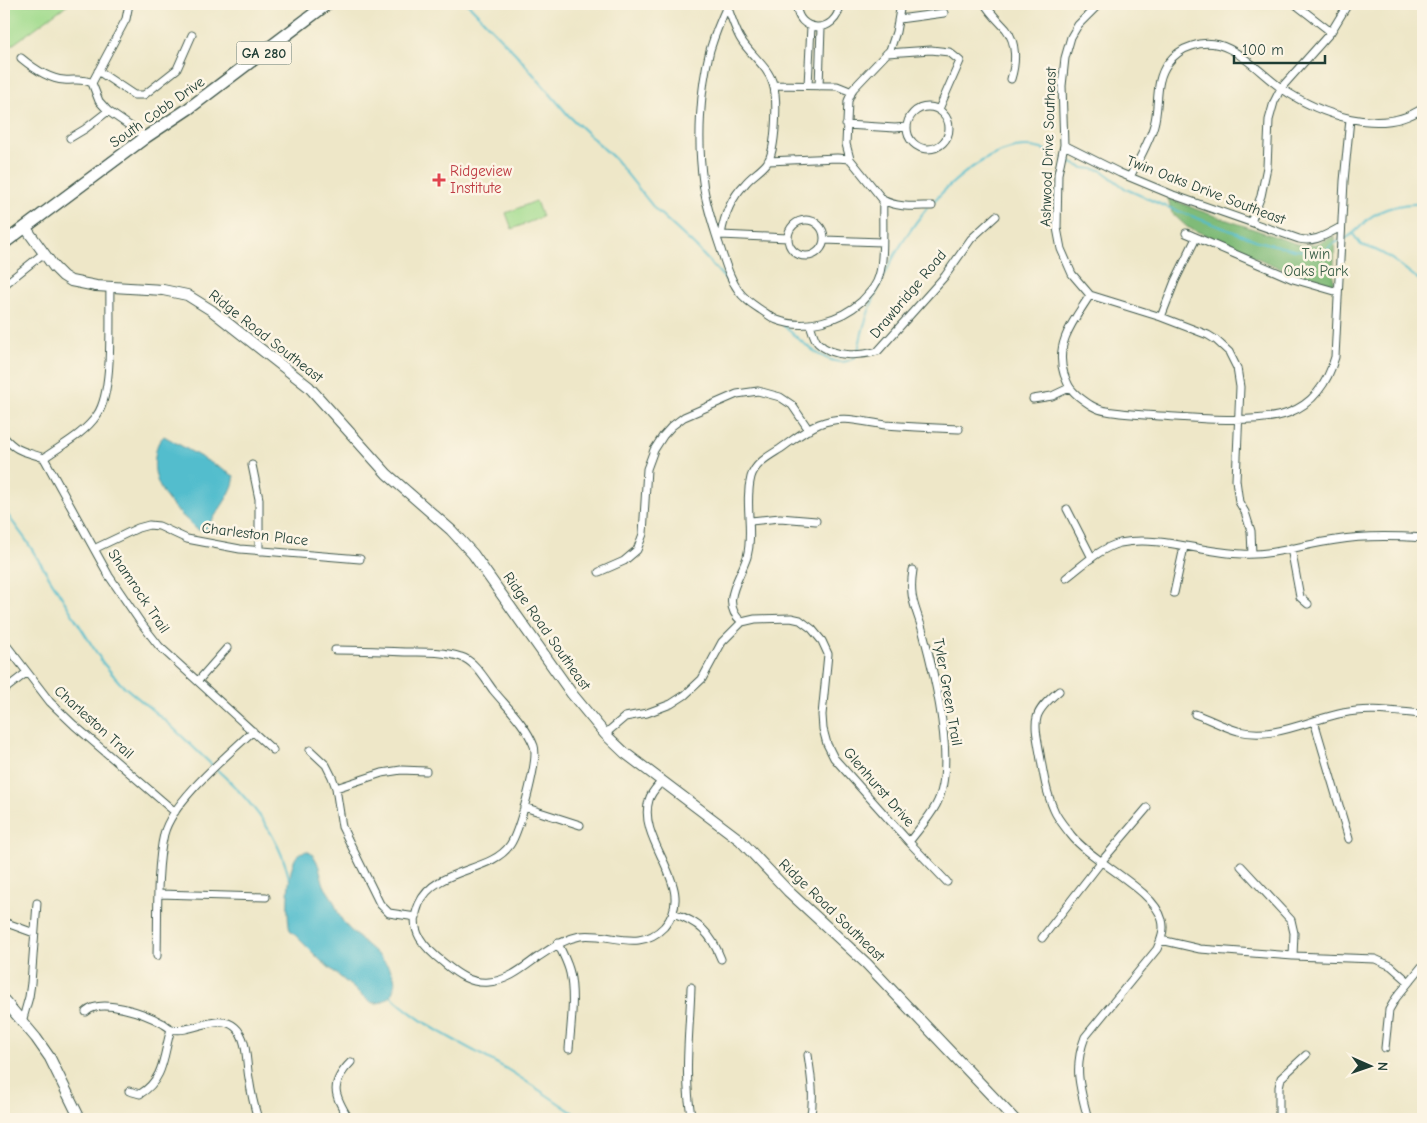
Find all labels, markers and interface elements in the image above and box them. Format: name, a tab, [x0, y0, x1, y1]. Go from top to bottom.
scale bar	[1234, 32, 1326, 64]
text: 100 m	[1242, 41, 1284, 59]
road number: GA 280	[236, 42, 292, 64]
street label: Ashwood Drive Southeast	[1036, 66, 1060, 227]
street label: South Cobb Drive	[106, 72, 208, 151]
street label: Twin Oaks Drive Southeast	[1124, 151, 1289, 229]
place label: Ridgeview Institute	[450, 162, 512, 197]
marker: Ridgeview Institute	[432, 173, 446, 187]
park label: Twin Oaks Park	[1284, 245, 1349, 280]
street label: Drawbridge Road	[866, 246, 950, 342]
street label: Ridge Road Southeast	[205, 286, 327, 387]
street label: Charleston Place	[201, 519, 310, 550]
street label: Shamrock Trail	[104, 546, 174, 636]
street label: Ridge Road Southeast	[499, 568, 595, 694]
street label: Tyler Green Trail	[930, 637, 966, 747]
street label: Charleston Trail	[50, 682, 138, 762]
street label: Glenhurst Drive	[840, 744, 919, 831]
street label: Ridge Road Southeast	[775, 855, 889, 966]
north arrow	[1344, 1040, 1394, 1090]
text: N	[1374, 1062, 1391, 1071]

